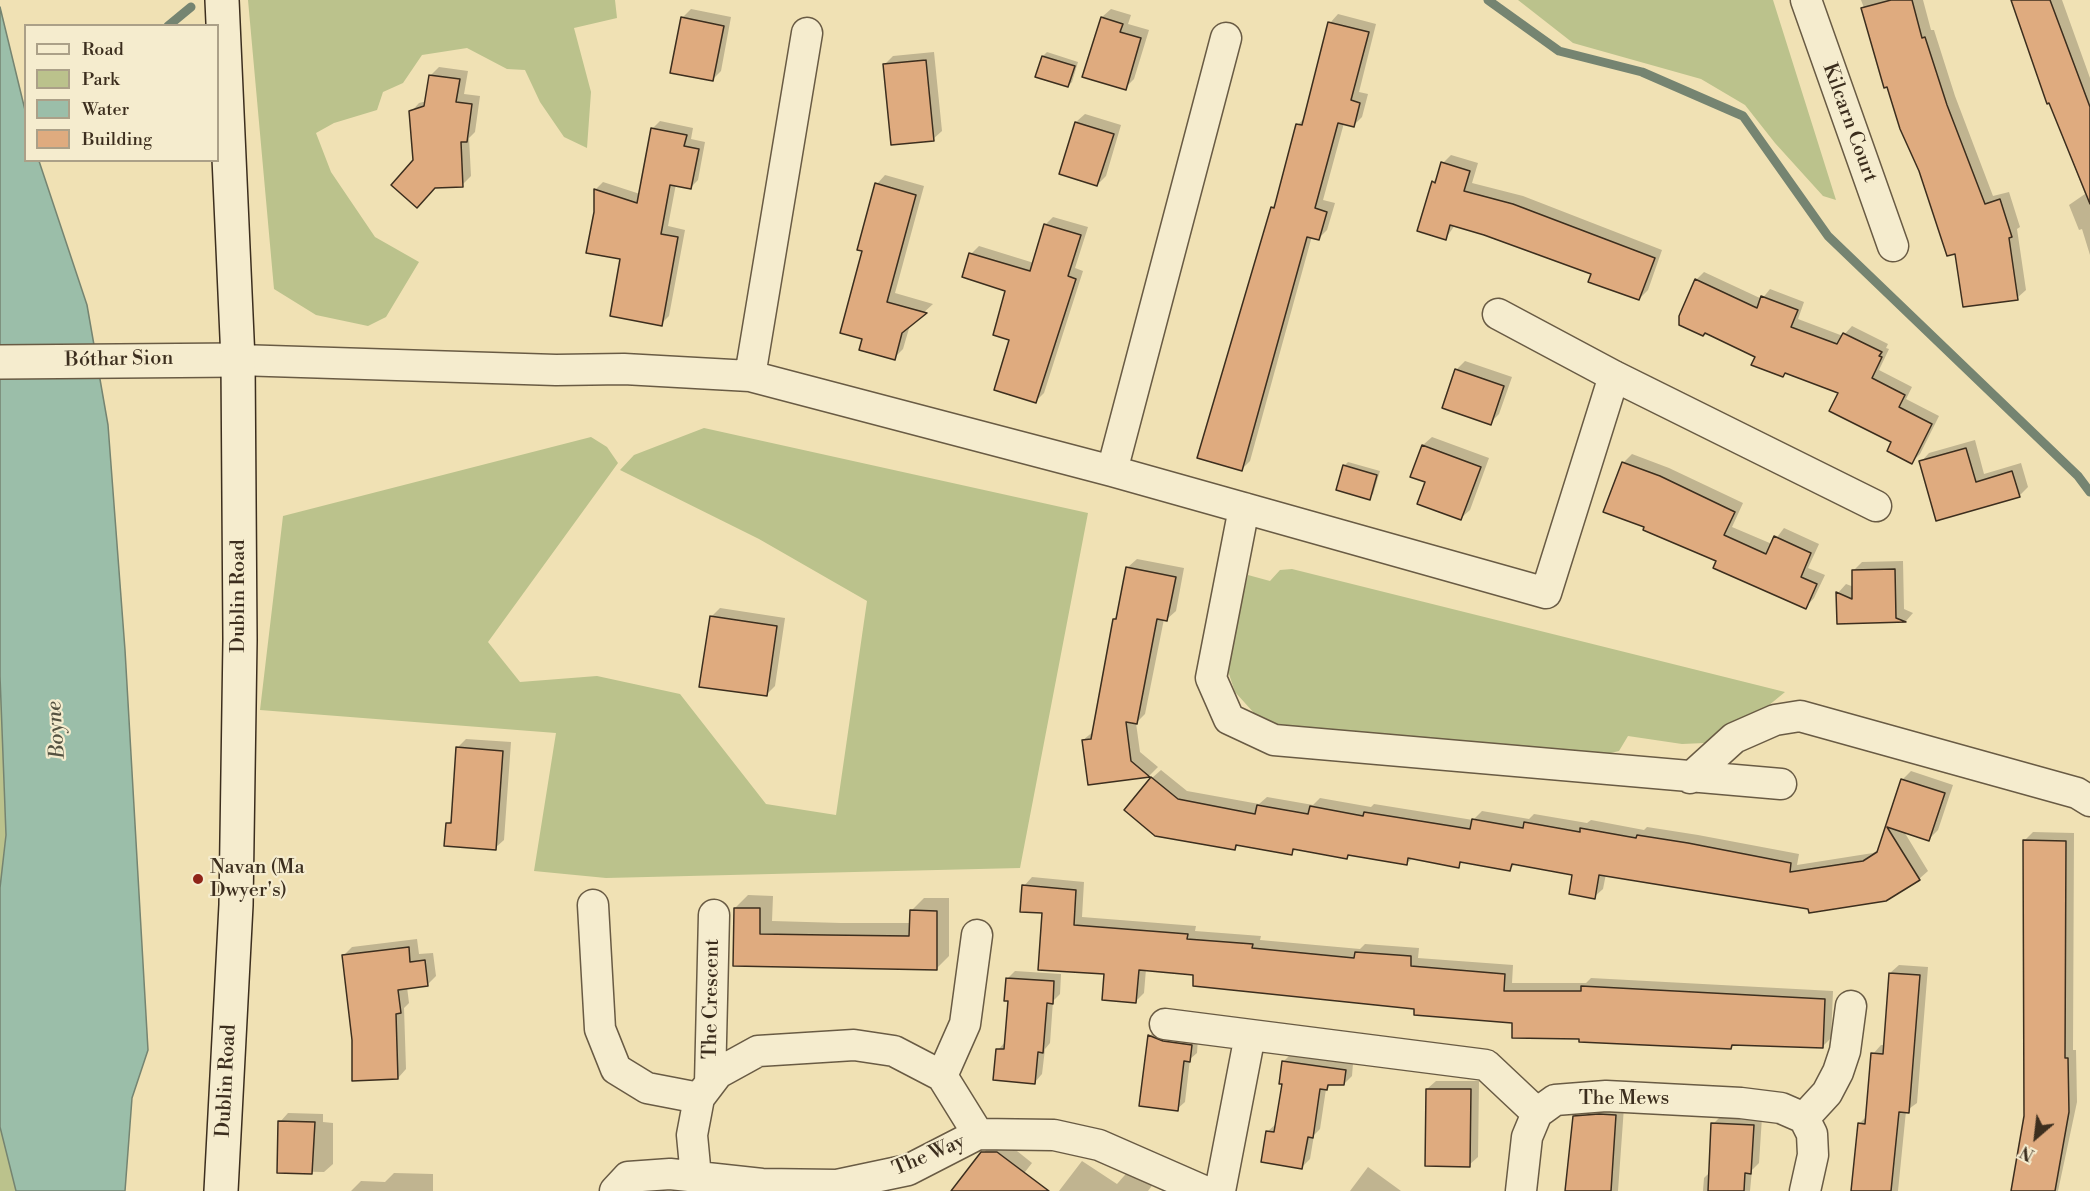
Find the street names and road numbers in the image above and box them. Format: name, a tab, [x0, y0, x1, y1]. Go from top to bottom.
street label: Kilcarn Court	[1816, 60, 1882, 186]
street label: Bóthar Sion	[65, 347, 173, 373]
street label: Dublin Road	[227, 539, 251, 653]
street label: The Crescent	[699, 939, 725, 1059]
street label: Dublin Road	[212, 1024, 242, 1138]
street label: The Mews	[1579, 1087, 1669, 1111]
street label: The Way	[889, 1130, 969, 1182]

